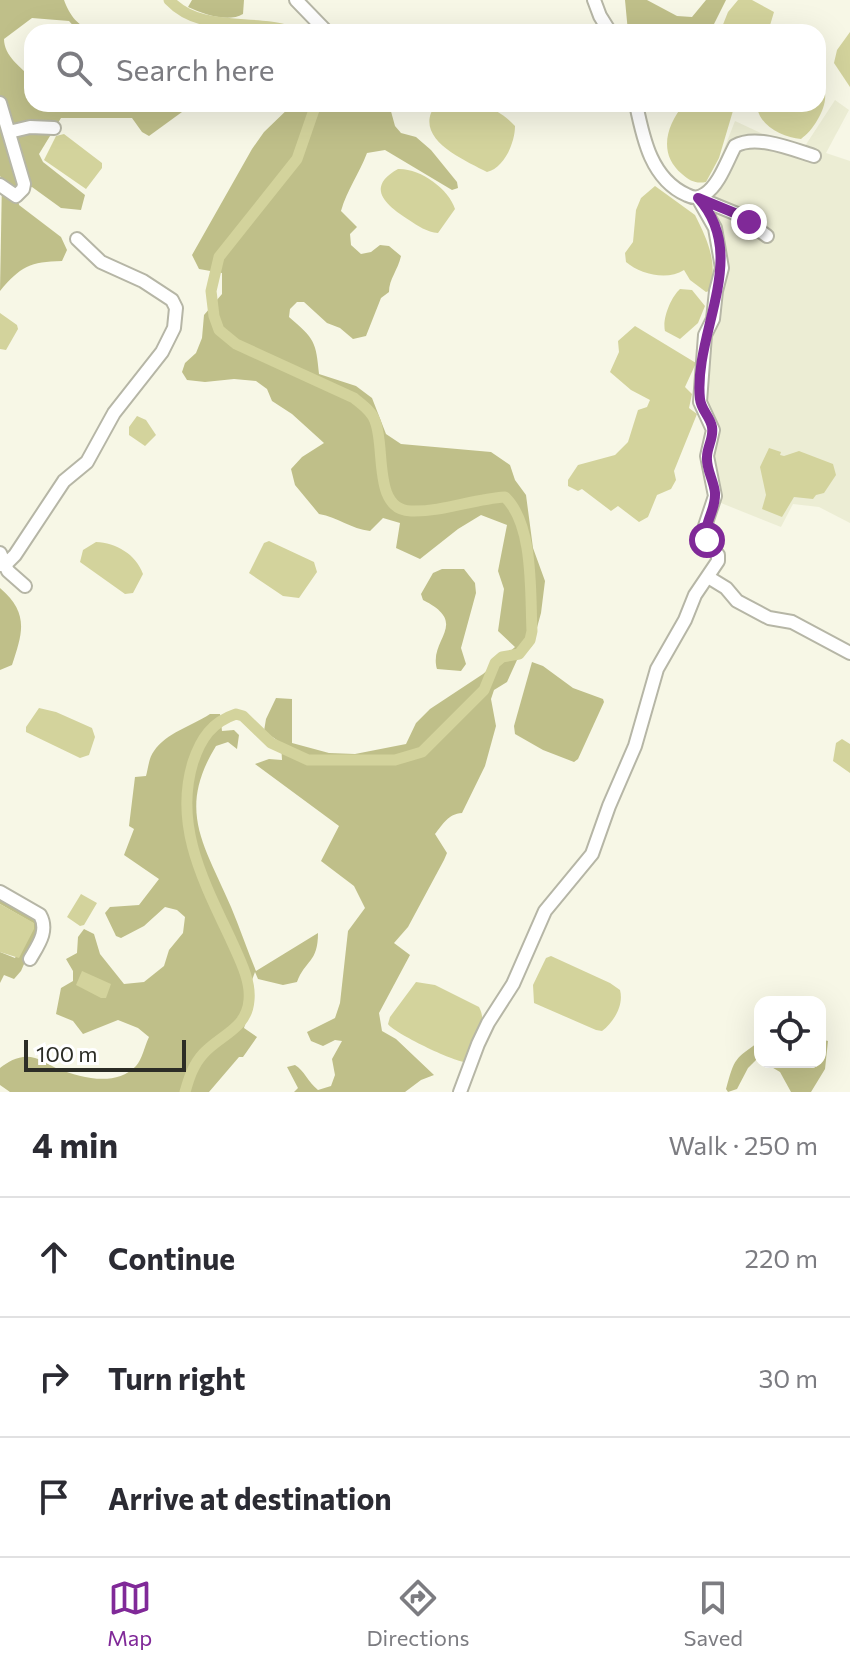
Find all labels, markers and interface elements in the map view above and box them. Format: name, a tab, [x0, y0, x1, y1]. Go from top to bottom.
search box	[24, 24, 826, 112]
icon: search	[52, 46, 96, 90]
text: Search here	[116, 50, 275, 87]
route end	[731, 204, 767, 240]
route start	[689, 522, 725, 558]
map controls	[754, 996, 826, 1068]
button: locate	[754, 996, 826, 1068]
scale bar	[24, 1036, 186, 1072]
text: 100 m	[36, 1040, 98, 1067]
text: 4 min	[32, 1123, 118, 1165]
text: Walk · 250 m	[668, 1129, 818, 1160]
icon: ahead	[32, 1235, 76, 1279]
text: Continue	[108, 1239, 235, 1276]
text: 220 m	[745, 1242, 818, 1273]
icon: right	[32, 1355, 76, 1399]
text: Turn right	[108, 1359, 245, 1396]
text: 30 m	[759, 1362, 818, 1393]
icon: arrive	[32, 1475, 76, 1519]
text: Arrive at destination	[108, 1479, 392, 1516]
tab: Map	[107, 1576, 152, 1651]
tab: Directions	[366, 1576, 470, 1651]
tab: Saved	[684, 1576, 743, 1651]

